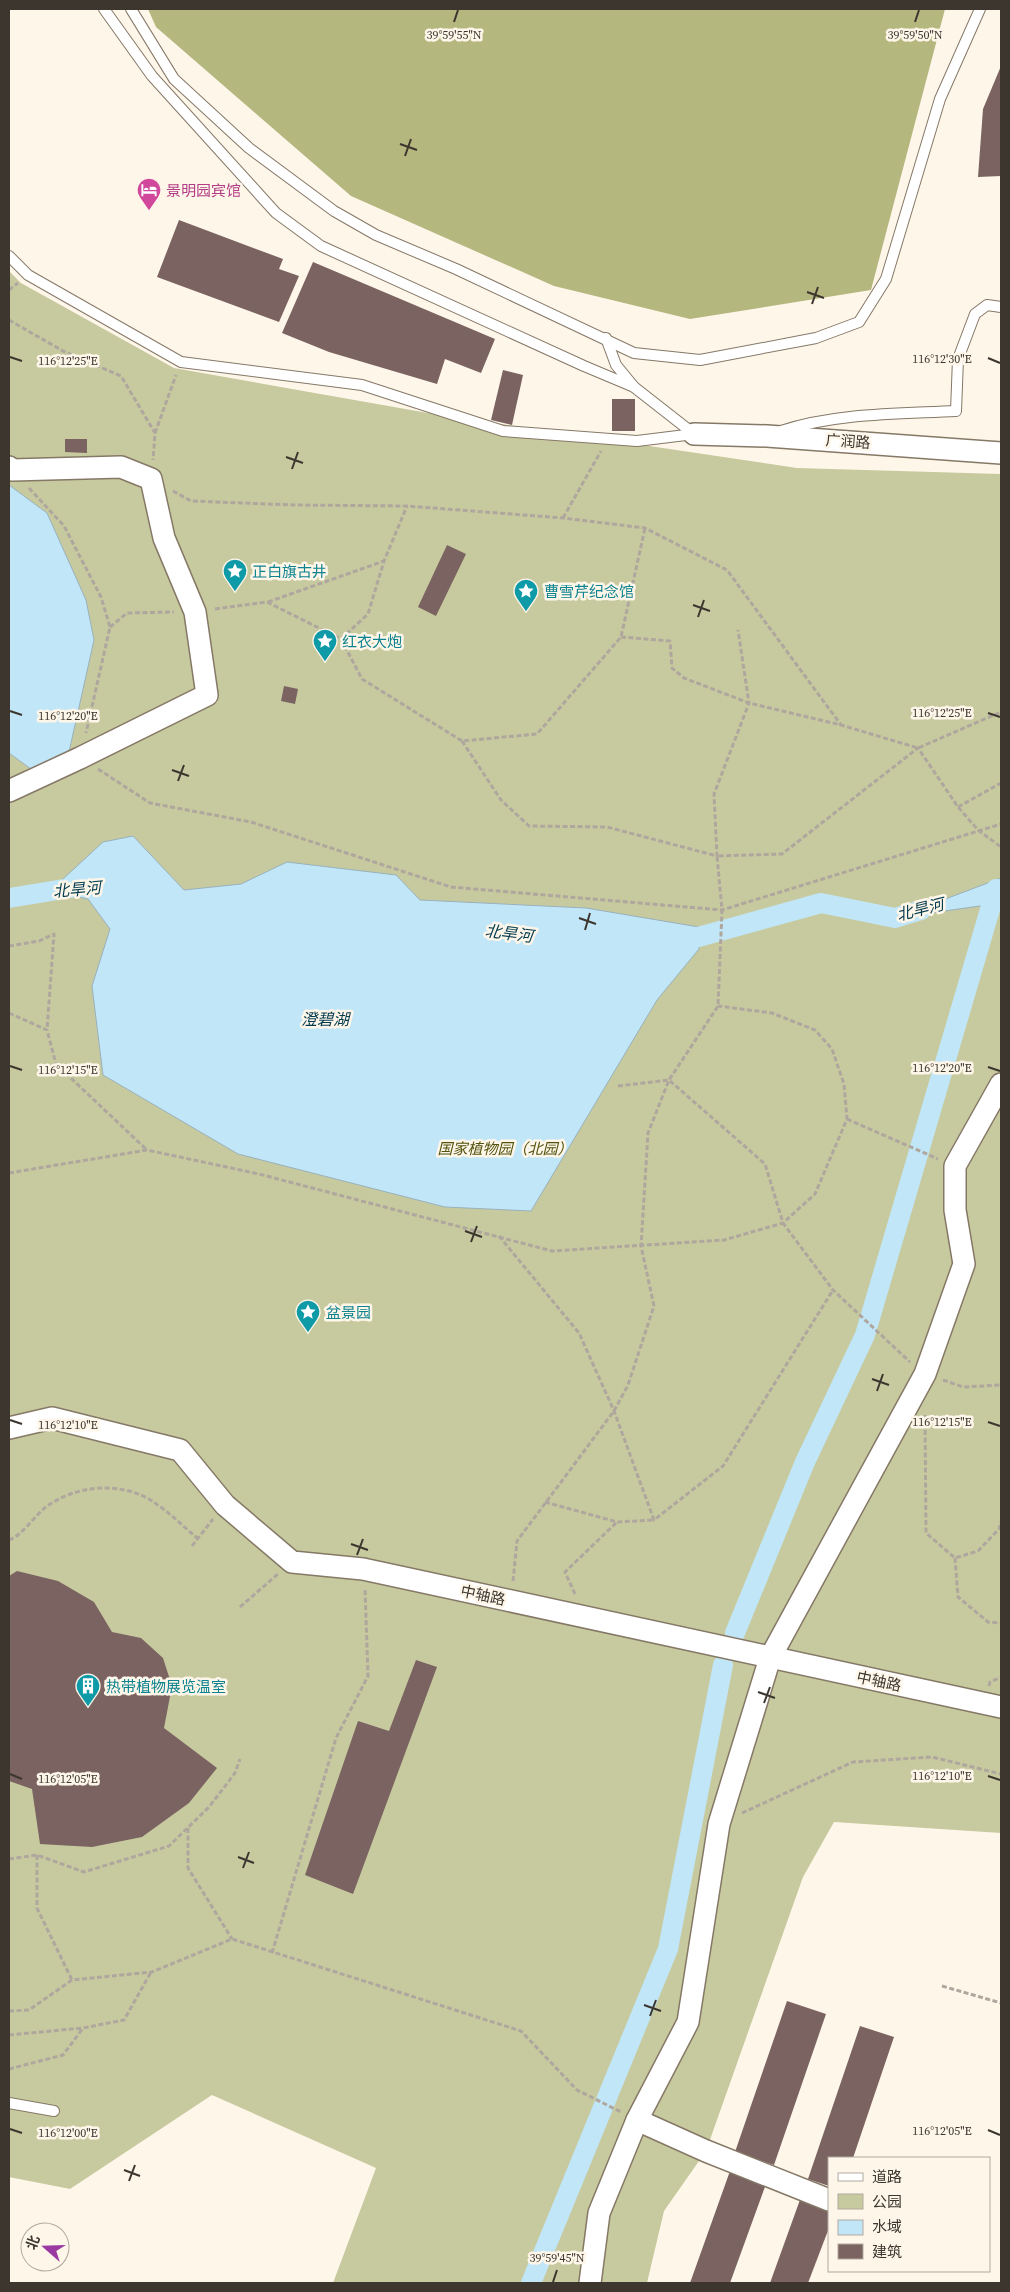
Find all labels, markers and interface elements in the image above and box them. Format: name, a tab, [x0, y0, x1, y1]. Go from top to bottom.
text: 39°59'55"N	[426, 27, 482, 43]
text: 39°59'50"N	[887, 27, 943, 43]
hotel icon: 景明园宾馆	[136, 177, 162, 211]
place label: 景明园宾馆	[166, 180, 241, 201]
text: 116°12'30"E	[912, 351, 972, 367]
text: 116°12'25"E	[38, 353, 98, 369]
street label: 广润路	[825, 429, 871, 453]
place icon: 正白旗古井	[222, 558, 248, 592]
place label: 正白旗古井	[252, 561, 327, 582]
place icon: 曹雪芹纪念馆	[513, 578, 539, 612]
place label: 曹雪芹纪念馆	[544, 581, 634, 602]
place icon: 红衣大炮	[312, 628, 338, 662]
place label: 红衣大炮	[342, 631, 402, 652]
text: 116°12'25"E	[912, 705, 972, 721]
text: 116°12'20"E	[38, 708, 98, 724]
water label: 北旱河	[52, 876, 105, 902]
water label: 北旱河	[894, 892, 949, 925]
water label: 北旱河	[484, 919, 537, 947]
water label: 澄碧湖	[301, 1008, 352, 1030]
text: 116°12'20"E	[912, 1060, 972, 1076]
text: 116°12'15"E	[38, 1062, 98, 1078]
park label: 国家植物园（北园）	[437, 1138, 573, 1159]
place icon: 盆景园	[295, 1299, 321, 1333]
place label: 盆景园	[326, 1302, 371, 1323]
text: 116°12'15"E	[912, 1414, 972, 1430]
text: 116°12'10"E	[38, 1417, 98, 1433]
street label: 中轴路	[459, 1580, 507, 1610]
street label: 中轴路	[855, 1666, 903, 1696]
building icon: 热带植物展览温室	[75, 1673, 101, 1707]
place label: 热带植物展览温室	[106, 1676, 226, 1697]
text: 116°12'10"E	[912, 1768, 972, 1784]
text: 116°12'05"E	[38, 1771, 98, 1787]
text: 116°12'05"E	[912, 2123, 972, 2139]
text: 116°12'00"E	[38, 2125, 98, 2141]
legend	[828, 2157, 990, 2272]
text: 道路	[872, 2166, 902, 2187]
text: 公园	[872, 2191, 902, 2212]
text: 水域	[872, 2216, 902, 2237]
north arrow	[20, 2222, 70, 2272]
text: 北	[21, 2233, 45, 2253]
text: 建筑	[872, 2241, 902, 2262]
text: 39°59'45"N	[529, 2250, 585, 2266]

